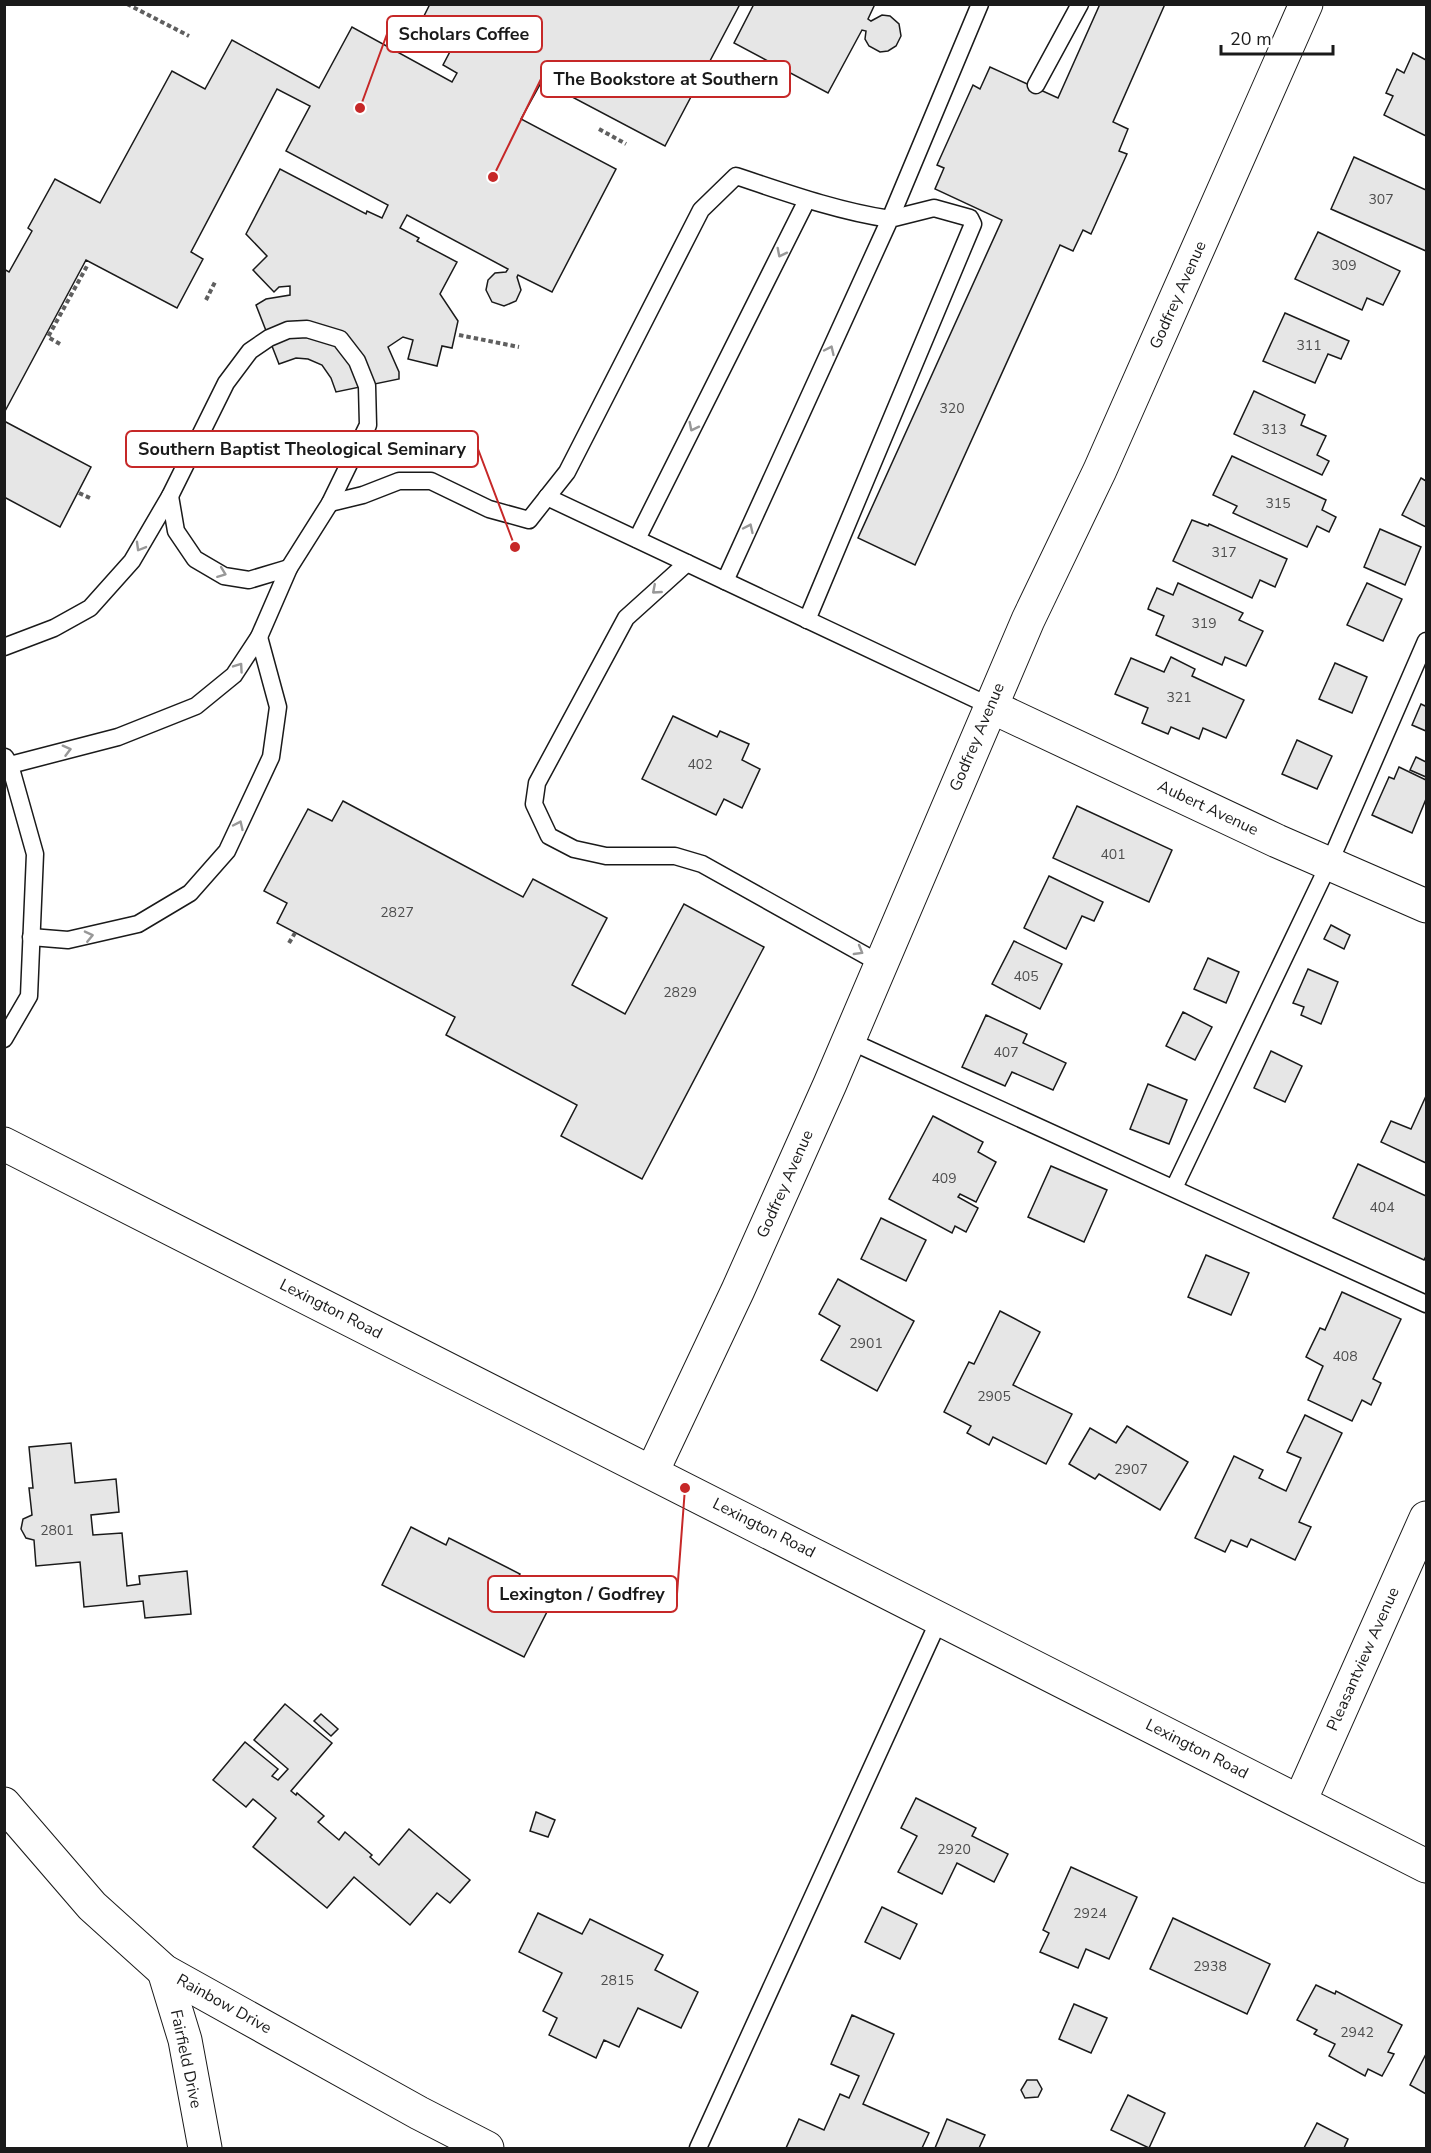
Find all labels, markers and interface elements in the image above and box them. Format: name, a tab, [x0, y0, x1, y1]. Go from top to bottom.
callout: Scholars Coffee	[387, 16, 542, 52]
scale bar	[1221, 18, 1334, 56]
text: Scholars Coffee	[399, 22, 530, 46]
text: 20 m	[1230, 27, 1272, 51]
callout: The Bookstore at Southern	[541, 61, 790, 97]
text: The Bookstore at Southern	[554, 67, 778, 91]
house number: 307	[1368, 190, 1394, 209]
street label: Godfrey Avenue	[1144, 238, 1212, 352]
one-way arrow	[777, 246, 788, 257]
house number: 309	[1331, 256, 1357, 275]
house number: 311	[1296, 336, 1322, 355]
one-way arrow	[823, 346, 835, 357]
house number: 320	[939, 399, 965, 418]
one-way arrow	[689, 420, 701, 431]
house number: 313	[1261, 420, 1287, 439]
callout: Southern Baptist Theological Seminary	[126, 431, 478, 467]
text: Southern Baptist Theological Seminary	[138, 437, 466, 461]
house number: 315	[1265, 494, 1291, 513]
one-way arrow	[742, 523, 754, 534]
one-way arrow	[136, 541, 147, 551]
house number: 317	[1211, 543, 1237, 562]
one-way arrow	[216, 566, 227, 578]
one-way arrow	[652, 583, 663, 594]
house number: 319	[1191, 614, 1217, 633]
one-way arrow	[232, 663, 243, 674]
street label: Godfrey Avenue	[944, 679, 1010, 795]
house number: 321	[1166, 688, 1192, 707]
one-way arrow	[62, 745, 72, 758]
house number: 402	[687, 755, 713, 774]
street label: Aubert Avenue	[1154, 775, 1262, 841]
one-way arrow	[232, 821, 244, 832]
house number: 401	[1100, 845, 1126, 864]
house number: 2827	[380, 903, 414, 922]
one-way arrow	[84, 930, 94, 943]
one-way arrow	[853, 944, 863, 955]
house number: 405	[1013, 967, 1039, 986]
house number: 2829	[663, 983, 697, 1002]
house number: 407	[993, 1043, 1019, 1062]
street label: Godfrey Avenue	[751, 1127, 819, 1241]
house number: 409	[931, 1169, 957, 1188]
house number: 404	[1369, 1198, 1395, 1217]
street label: Lexington Road	[276, 1274, 386, 1344]
house number: 2901	[849, 1334, 883, 1353]
house number: 408	[1332, 1347, 1358, 1366]
house number: 2905	[977, 1387, 1011, 1406]
house number: 2907	[1114, 1460, 1148, 1479]
street label: Lexington Road	[709, 1493, 819, 1563]
house number: 2801	[40, 1521, 74, 1540]
callout: Lexington / Godfrey	[488, 1576, 677, 1612]
text: Lexington / Godfrey	[499, 1582, 665, 1606]
street label: Pleasantview Avenue	[1321, 1584, 1405, 1734]
street label: Lexington Road	[1142, 1714, 1252, 1784]
house number: 2920	[937, 1840, 971, 1859]
house number: 2924	[1073, 1904, 1107, 1923]
house number: 2938	[1193, 1957, 1227, 1976]
street label: Rainbow Drive	[172, 1969, 276, 2039]
house number: 2815	[600, 1971, 634, 1990]
street label: Fairfield Drive	[165, 2008, 207, 2110]
house number: 2942	[1340, 2023, 1374, 2042]

